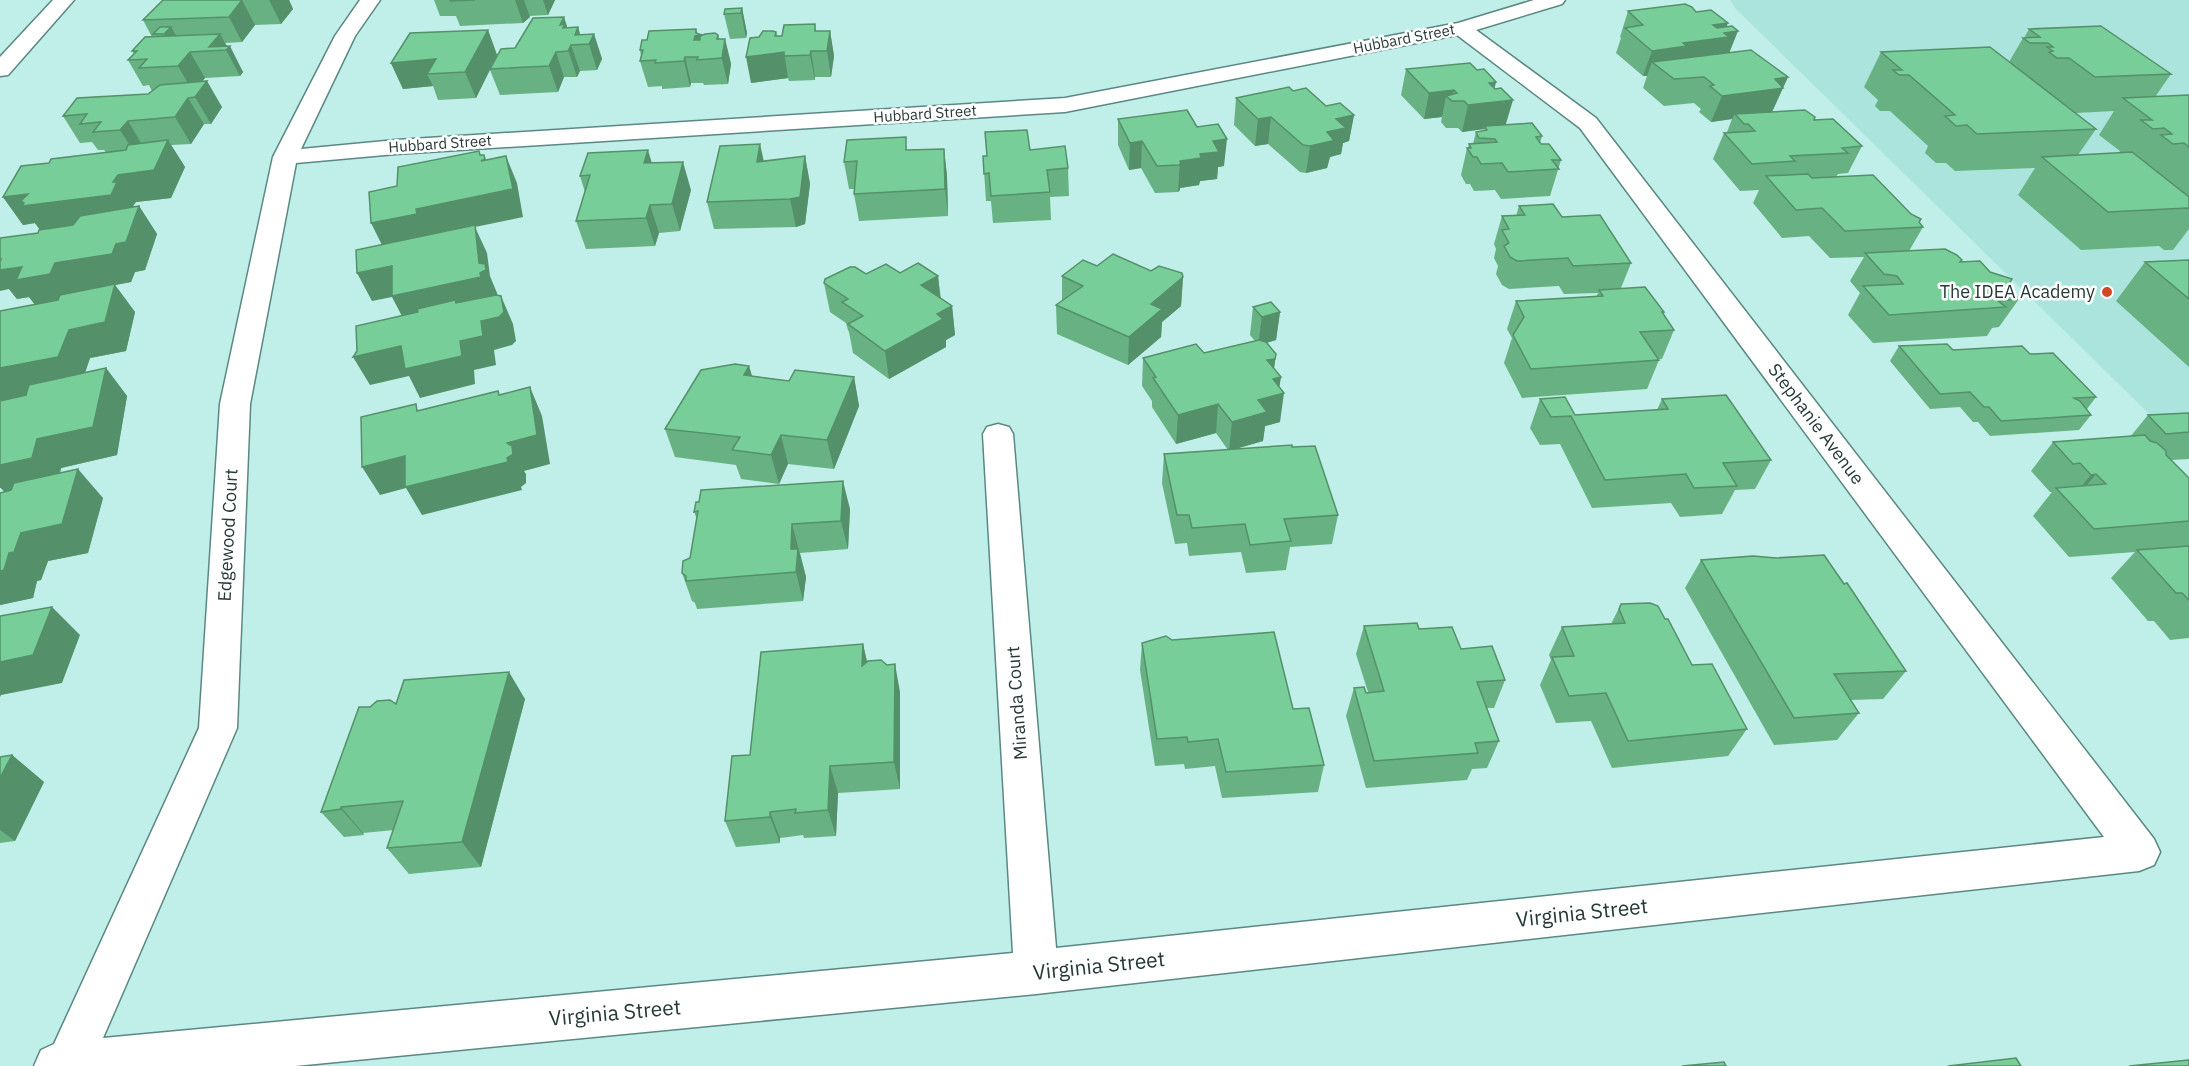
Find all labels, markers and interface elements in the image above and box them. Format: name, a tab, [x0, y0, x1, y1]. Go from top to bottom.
street label: Hubbard Street	[1351, 19, 1456, 58]
street label: Hubbard Street	[873, 100, 977, 127]
street label: Hubbard Street	[388, 130, 492, 157]
place label: The IDEA Academy	[1940, 280, 2095, 303]
marker: The IDEA Academy	[2100, 285, 2114, 299]
street label: Stephanie Avenue	[1763, 359, 1870, 489]
street label: Edgewood Court	[213, 468, 242, 602]
street label: Miranda Court	[1001, 645, 1032, 761]
street label: Virginia Street	[1515, 891, 1649, 933]
street label: Virginia Street	[1032, 944, 1166, 986]
street label: Virginia Street	[548, 992, 682, 1032]

